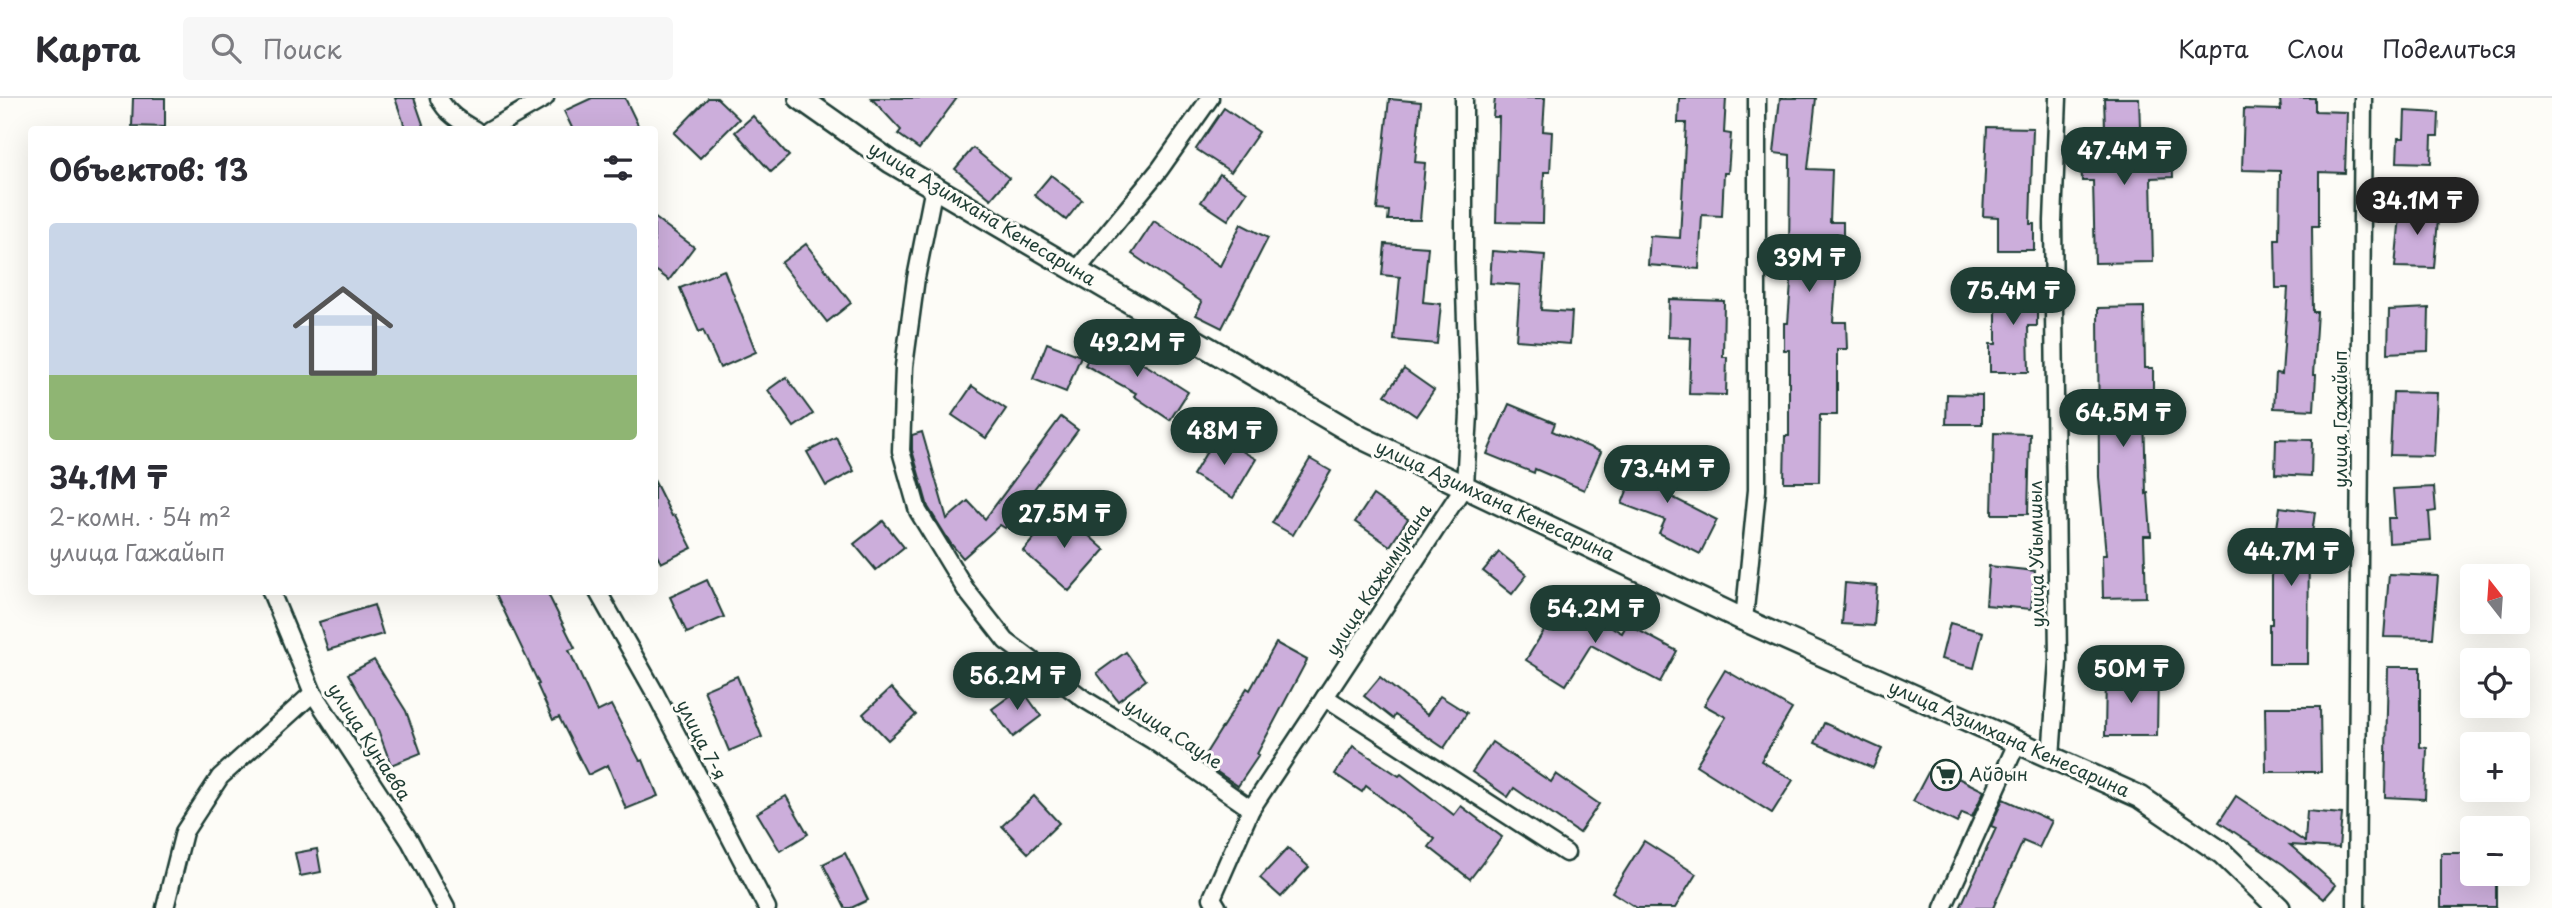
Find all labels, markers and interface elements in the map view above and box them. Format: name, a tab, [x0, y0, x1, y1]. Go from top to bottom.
search box	[183, 17, 673, 80]
text: Карта	[35, 23, 141, 73]
icon: search	[207, 29, 245, 67]
text: Поиск	[263, 29, 342, 68]
text: Карта	[2178, 30, 2249, 66]
text: Слои	[2287, 30, 2344, 66]
text: Поделиться	[2382, 30, 2517, 66]
pin: 47.4M ₸	[2059, 127, 2189, 187]
text: 47.4M ₸	[2077, 132, 2171, 167]
street label: улица Азимхана Кенесарина	[864, 134, 1102, 292]
text: Объектов: 13	[49, 146, 248, 191]
icon: filters	[599, 149, 637, 187]
pin: 34.1M ₸	[2352, 178, 2482, 237]
text: 34.1M ₸	[2372, 182, 2462, 217]
pin: 39M ₸	[1760, 234, 1858, 294]
text: 39M ₸	[1773, 239, 1845, 274]
icon: home	[280, 268, 406, 394]
pin: 75.4M ₸	[1948, 268, 2078, 327]
text: 75.4M ₸	[1966, 272, 2060, 307]
pin: 49.2M ₸	[1072, 320, 1202, 379]
text: 49.2M ₸	[1090, 324, 1184, 359]
street label: улица Гажайып	[2326, 350, 2353, 488]
pin: 64.5M ₸	[2058, 390, 2188, 449]
text: 64.5M ₸	[2075, 394, 2171, 429]
pin: 48M ₸	[1175, 408, 1273, 467]
text: 48M ₸	[1187, 412, 1261, 447]
street label: улица Азимхана Кенесарина	[1372, 432, 1620, 567]
pin: 73.4M ₸	[1602, 446, 1732, 505]
text: 73.4M ₸	[1620, 450, 1714, 485]
text: 34.1M ₸	[49, 454, 167, 499]
street label: улица Уйымшыл	[2021, 480, 2050, 628]
pin: 27.5M ₸	[999, 490, 1129, 550]
text: 27.5M ₸	[1018, 495, 1110, 530]
street label: улица Кажымукана	[1318, 497, 1437, 661]
text: 2-комн. · 54 m²	[49, 499, 231, 534]
pin: 44.7M ₸	[2226, 528, 2356, 588]
text: 44.7M ₸	[2243, 533, 2339, 568]
text: улица Гажайып	[49, 534, 225, 569]
north arrow	[2460, 564, 2530, 634]
map controls	[2460, 564, 2530, 886]
pin: 54.2M ₸	[1530, 586, 1660, 645]
text: 54.2M ₸	[1546, 590, 1644, 625]
pin: 50M ₸	[2082, 646, 2180, 705]
button: locate	[2460, 648, 2530, 718]
text: 50M ₸	[2094, 650, 2168, 685]
pin: 56.2M ₸	[952, 652, 1082, 712]
text: 56.2M ₸	[969, 657, 1065, 692]
street label: улица Азимхана Кенесарина	[1885, 672, 2135, 803]
street label: улица Кунаева	[322, 677, 419, 806]
street label: улица Сауле	[1119, 691, 1228, 775]
street label: улица 7-я	[671, 694, 734, 784]
button: +	[2460, 732, 2530, 802]
supermarket icon: Айдын	[1929, 758, 1963, 792]
place label: Айдын	[1969, 760, 2028, 787]
button: −	[2460, 816, 2530, 886]

